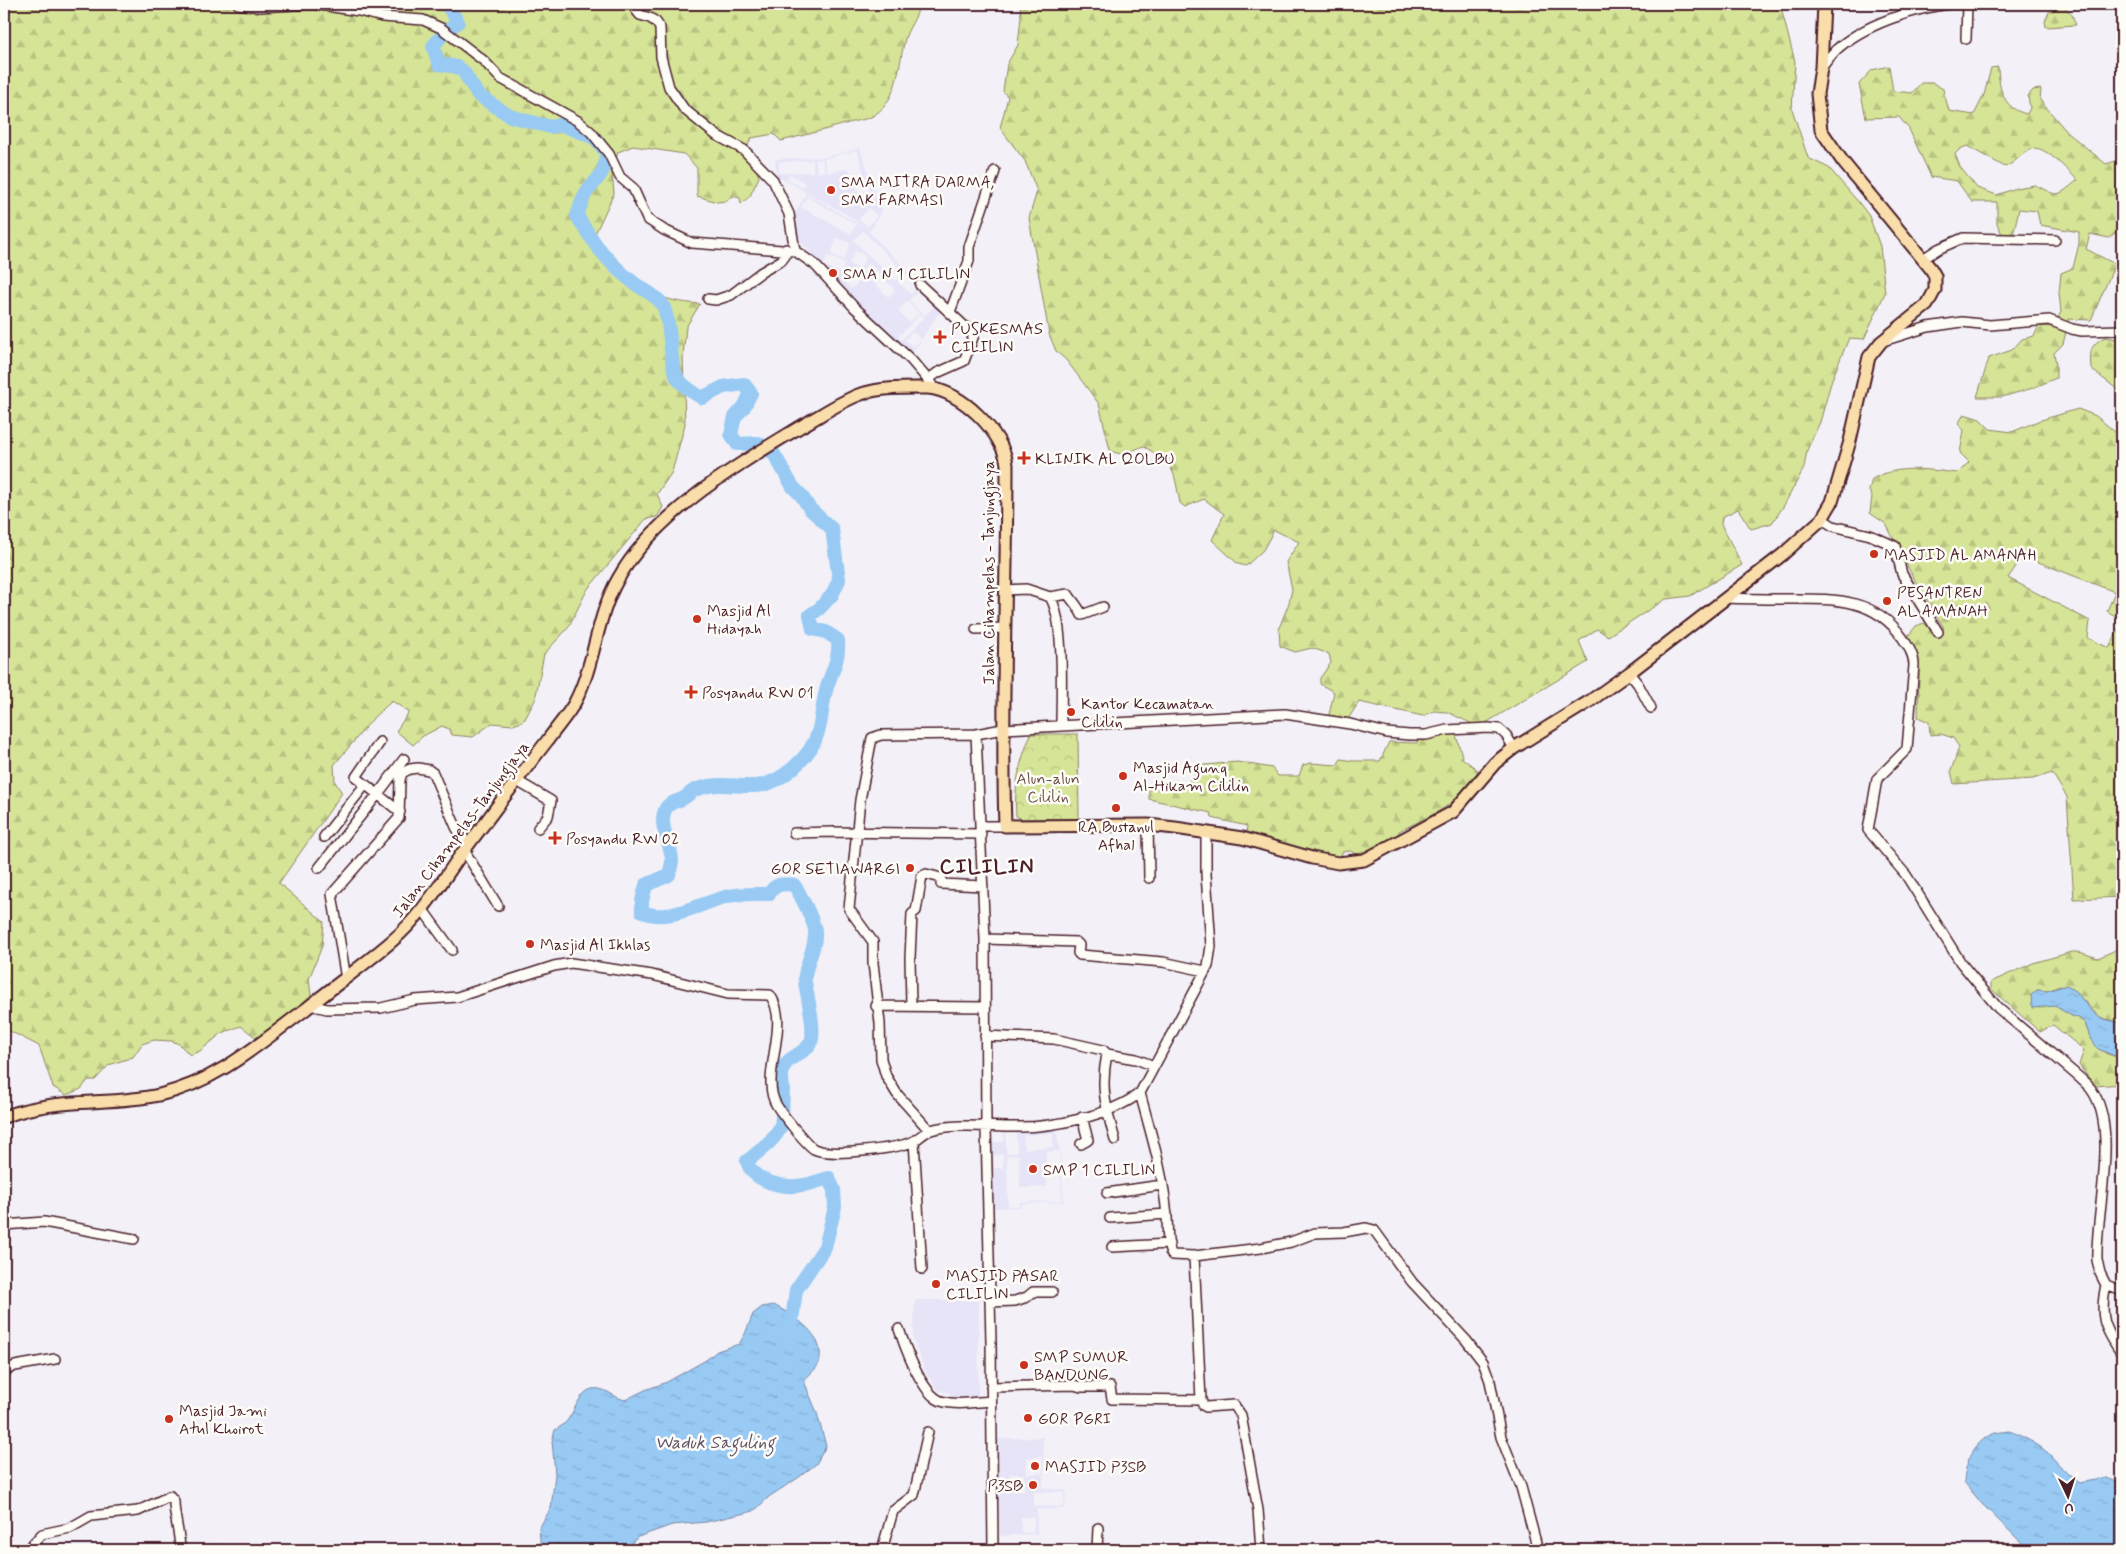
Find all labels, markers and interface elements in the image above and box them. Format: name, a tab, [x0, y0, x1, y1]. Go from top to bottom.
place label: SMA MITRA DARMA, SMK FARMASI	[841, 172, 994, 211]
marker: SMA MITRA DARMA, SMK FARMASI	[825, 184, 837, 196]
place label: SMA N 1 CILILIN	[843, 264, 970, 285]
marker: SMA N 1 CILILIN	[827, 267, 839, 279]
place label: PUSKESMAS CILILIN	[951, 319, 1043, 358]
marker: PUSKESMAS CILILIN	[933, 330, 947, 344]
place label: KLINIK AL QOLBU	[1035, 449, 1175, 470]
marker: KLINIK AL QOLBU	[1017, 451, 1031, 465]
street label: Jalan Cihampelas - Tanjungjaya	[979, 461, 1001, 685]
place label: MASJID AL AMANAH	[1884, 545, 2036, 566]
marker: MASJID AL AMANAH	[1868, 548, 1880, 560]
place label: PESANTREN AL AMANAH	[1897, 583, 1988, 622]
marker: PESANTREN AL AMANAH	[1881, 595, 1893, 607]
place label: Masjid Al Hidayah	[707, 601, 771, 640]
marker: Masjid Al Hidayah	[691, 613, 703, 625]
place label: Posyandu RW 01	[702, 683, 814, 704]
marker: Posyandu RW 01	[684, 685, 698, 699]
place label: Kantor Kecamatan Cililin	[1081, 694, 1215, 733]
marker: Kantor Kecamatan Cililin	[1065, 706, 1077, 718]
street label: Jalan Cihampelas-Tanjungjaya	[388, 737, 535, 923]
place label: Masjid Agung Al-Hikam Cililin	[1133, 758, 1249, 797]
park label: Alun-alun Cililin	[1016, 769, 1080, 808]
marker: Masjid Agung Al-Hikam Cililin	[1117, 770, 1129, 782]
marker: RA Bustanul Afhal	[1110, 802, 1122, 814]
place label: RA Bustanul Afhal	[1078, 817, 1154, 856]
place label: Posyandu RW 02	[566, 829, 679, 850]
marker: Posyandu RW 02	[548, 831, 562, 845]
district label: CILILIN	[940, 853, 1035, 881]
place label: GOR SETIAWARGI	[771, 859, 900, 880]
marker: GOR SETIAWARGI	[904, 862, 916, 874]
place label: Masjid Al Ikhlas	[540, 935, 650, 956]
marker: Masjid Al Ikhlas	[524, 938, 536, 950]
place label: SMP 1 CILILIN	[1043, 1160, 1155, 1181]
marker: SMP 1 CILILIN	[1027, 1163, 1039, 1175]
place label: MASJID PASAR CILILIN	[946, 1266, 1059, 1305]
marker: MASJID PASAR CILILIN	[930, 1278, 942, 1290]
place label: SMP SUMUR BANDUNG	[1034, 1347, 1128, 1386]
marker: SMP SUMUR BANDUNG	[1018, 1359, 1030, 1371]
place label: Masjid Jami Atul Khoirot	[179, 1401, 267, 1440]
place label: GOR PGRI	[1038, 1409, 1111, 1430]
marker: GOR PGRI	[1022, 1412, 1034, 1424]
marker: Masjid Jami Atul Khoirot	[163, 1413, 175, 1425]
water label: Waduk Saguling	[655, 1431, 778, 1457]
place label: MASJID P3SB	[1045, 1457, 1146, 1478]
marker: MASJID P3SB	[1029, 1460, 1041, 1472]
north arrow	[2044, 1472, 2094, 1522]
place label: P3SB	[988, 1476, 1023, 1497]
marker: P3SB	[1027, 1479, 1039, 1491]
text: U	[2064, 1499, 2074, 1517]

